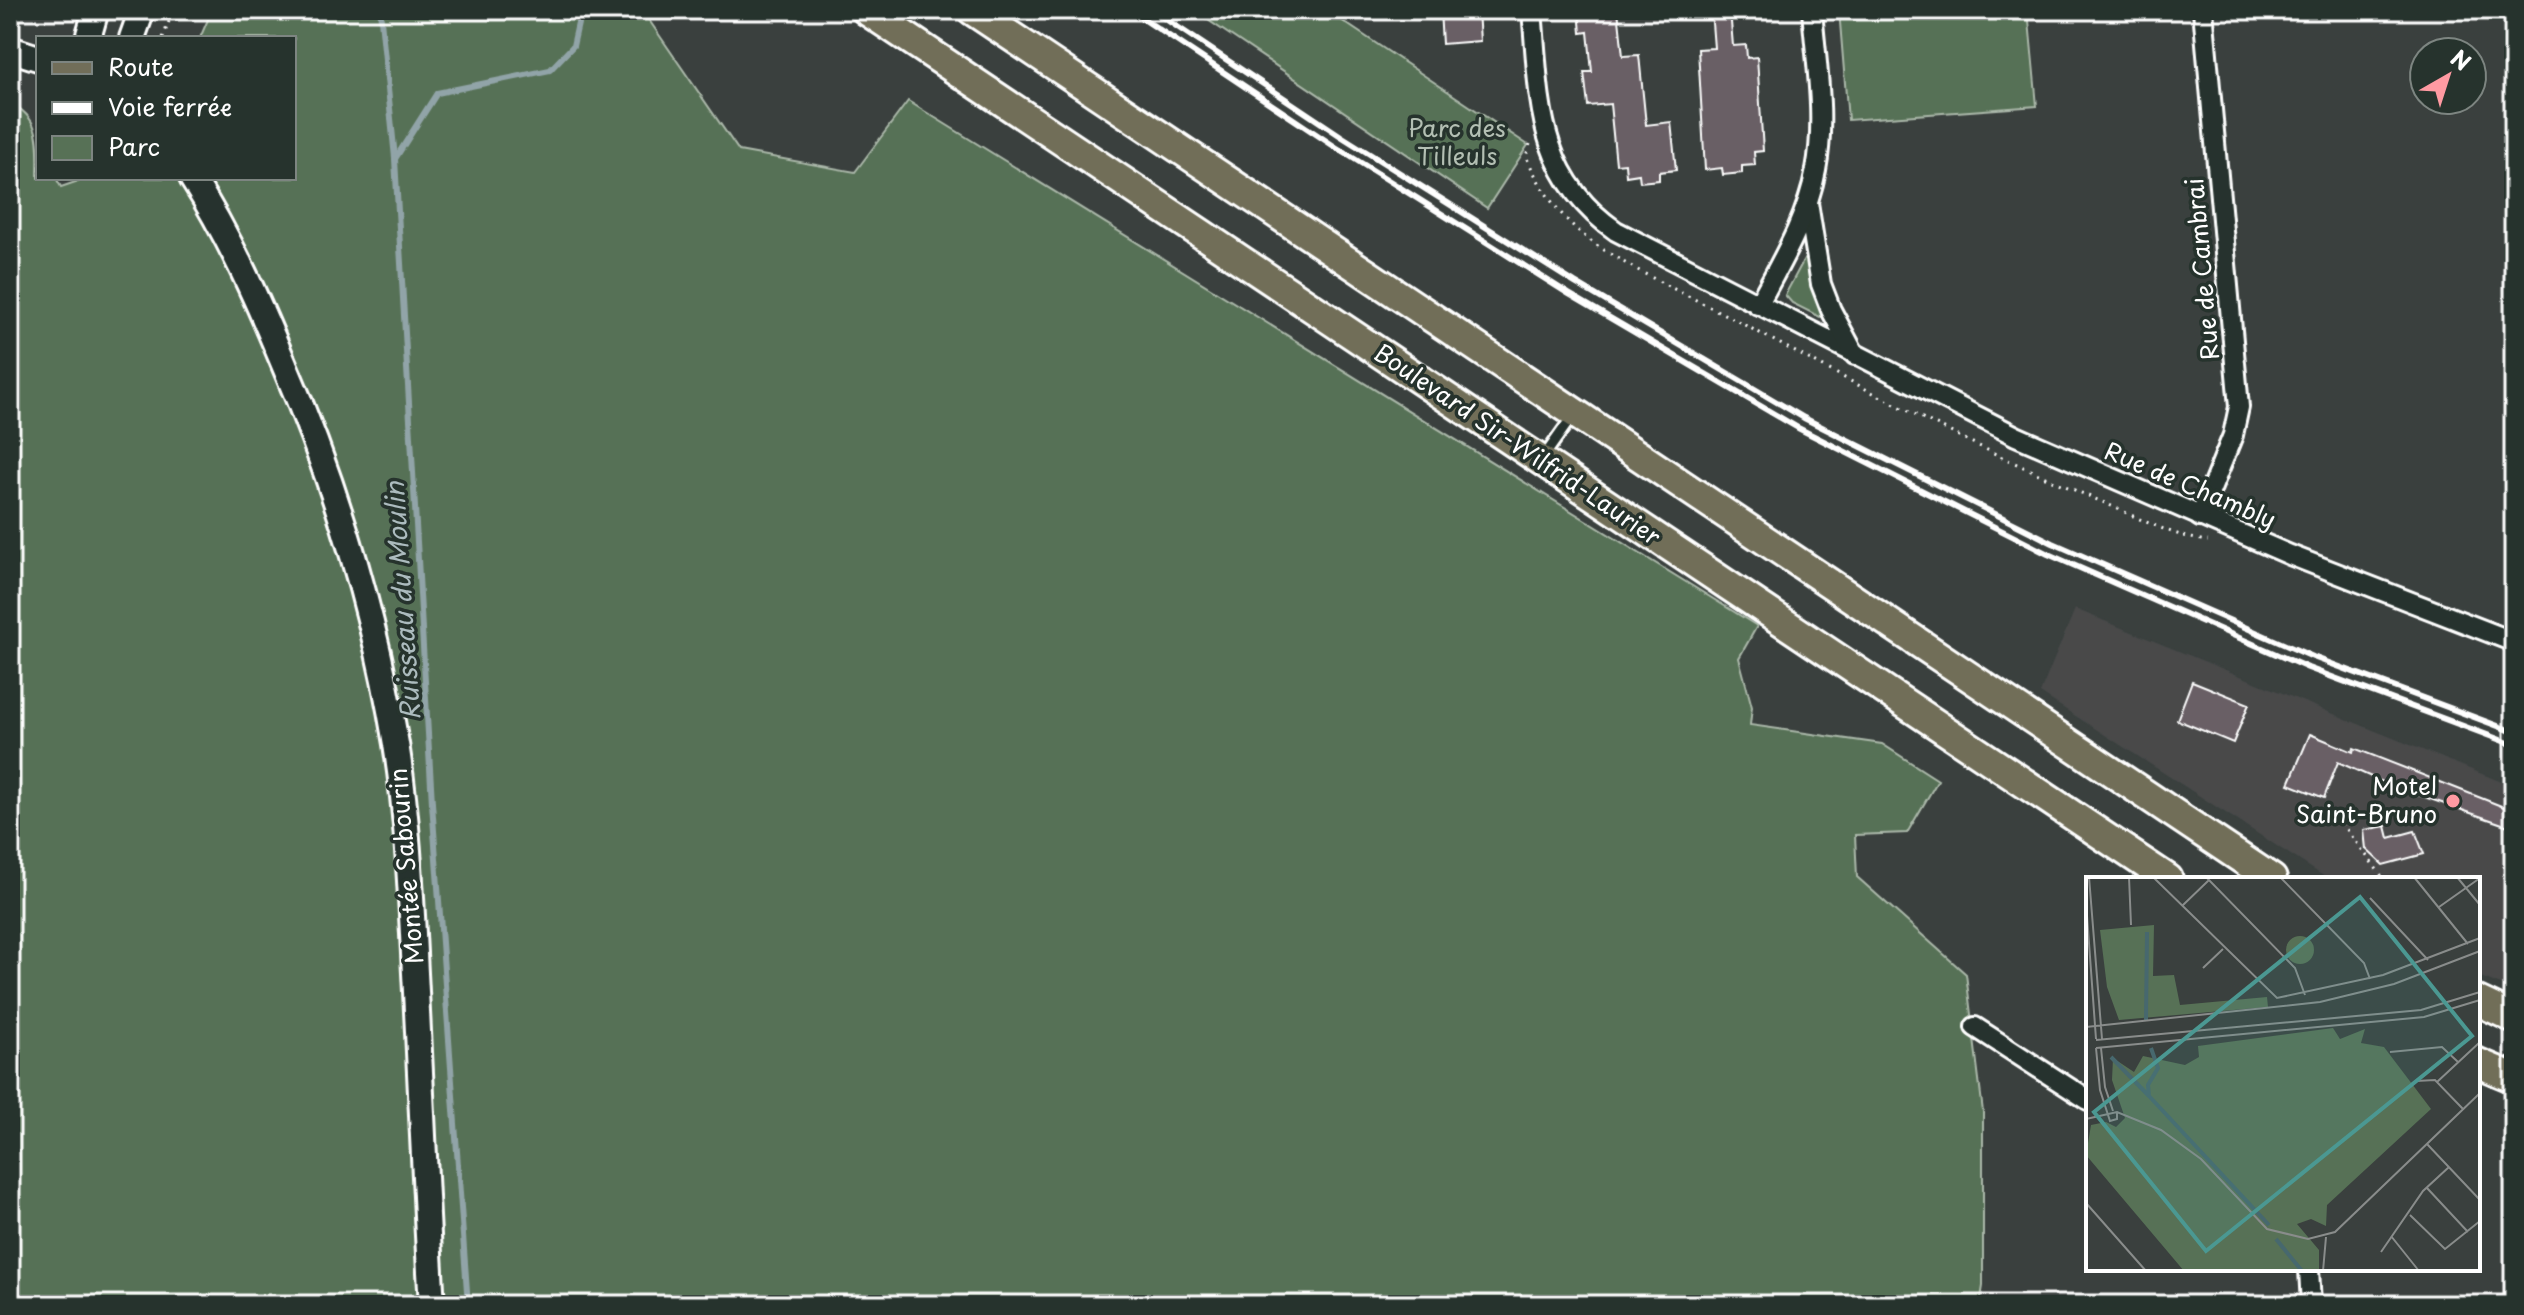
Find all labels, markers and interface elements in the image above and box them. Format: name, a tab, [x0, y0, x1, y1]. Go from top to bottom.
legend	[36, 36, 296, 180]
north arrow	[2408, 36, 2488, 116]
text: N	[2444, 41, 2479, 78]
text: Route	[108, 48, 174, 84]
text: Voie ferrée	[108, 88, 232, 124]
park label: Parc des Tilleuls	[1408, 109, 1506, 173]
text: Parc	[108, 128, 160, 164]
street label: Rue de Cambrai	[2175, 177, 2227, 362]
street label: Boulevard Sir-Wilfrid-Laurier	[1368, 334, 1669, 553]
street label: Rue de Chambly	[2099, 432, 2282, 537]
water label: Ruisseau du Moulin	[374, 479, 429, 722]
street label: Montée Sabourin	[378, 767, 432, 966]
place label: Motel Saint-Bruno	[2296, 767, 2437, 831]
marker: Motel Saint-Bruno	[2444, 792, 2462, 810]
inset map	[2086, 877, 2480, 1271]

